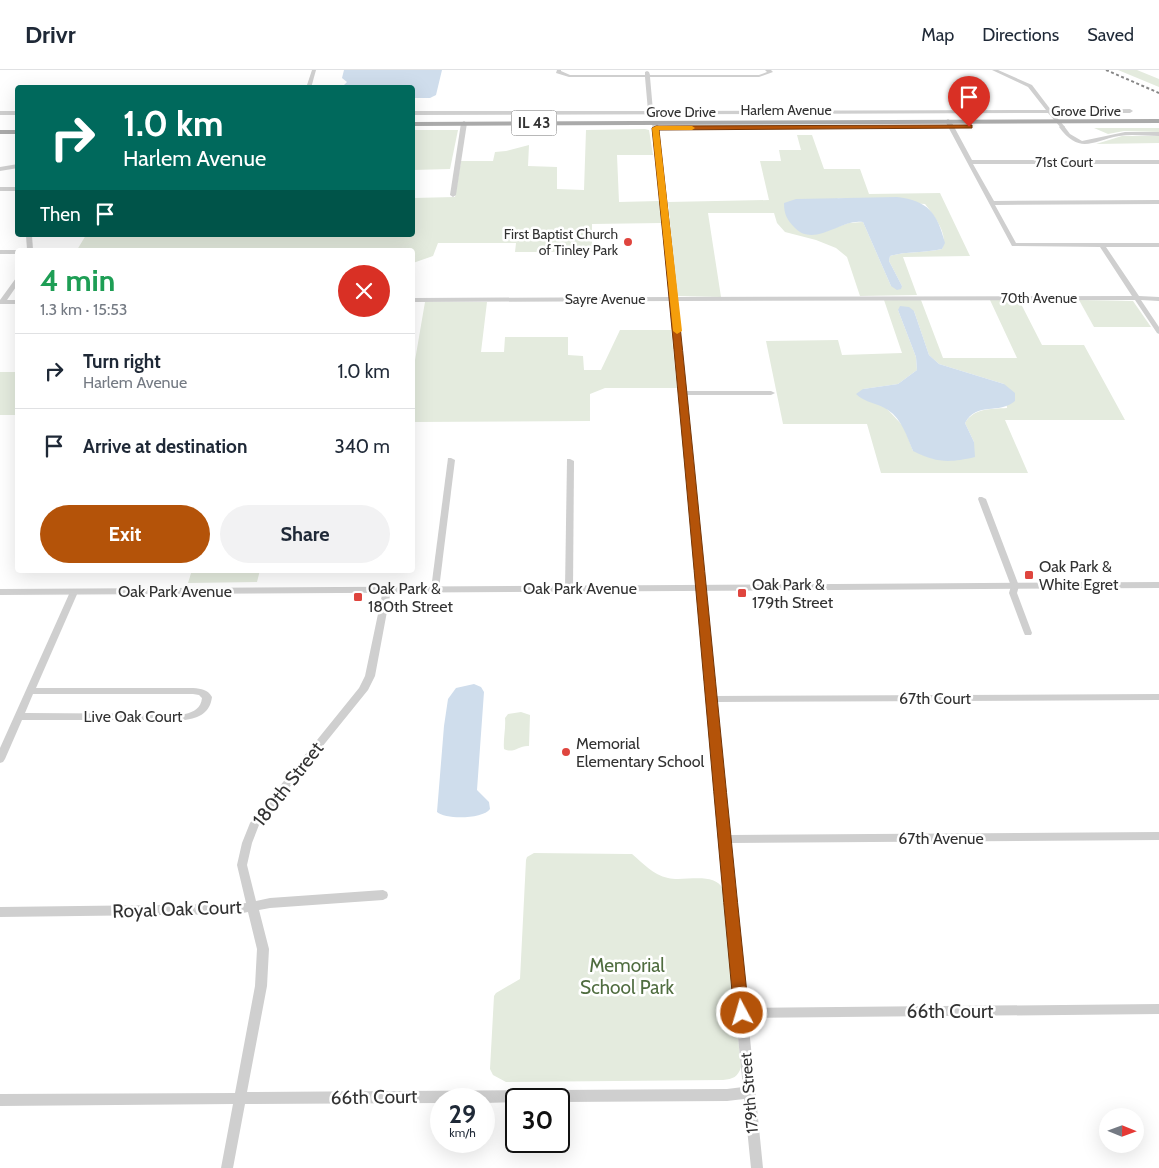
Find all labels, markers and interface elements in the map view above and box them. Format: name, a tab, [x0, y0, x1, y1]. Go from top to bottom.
text: Drivr	[25, 20, 76, 49]
text: Map	[921, 24, 954, 46]
text: Directions	[982, 24, 1059, 46]
text: Saved	[1087, 24, 1134, 46]
pin	[948, 76, 990, 127]
icon: arrive	[955, 83, 983, 111]
street label: Harlem Avenue	[740, 101, 832, 119]
text: 1.0 km	[123, 102, 223, 145]
street label: Grove Drive	[1051, 102, 1121, 120]
street label: Grove Drive	[646, 103, 716, 121]
icon: right	[40, 105, 105, 170]
road number: IL 43	[512, 110, 556, 136]
text: Harlem Avenue	[123, 145, 266, 172]
street label: 71st Court	[1035, 153, 1093, 171]
icon: arrive	[91, 200, 119, 228]
text: Then	[40, 203, 81, 226]
place label: First Baptist Church of Tinley Park	[504, 225, 619, 259]
marker: First Baptist Church of Tinley Park	[622, 236, 634, 248]
text: 4 min	[40, 262, 115, 299]
button: close	[338, 265, 390, 317]
street label: 70th Avenue	[1001, 289, 1077, 307]
street label: Sayre Avenue	[565, 290, 645, 308]
text: 1.3 km · 15:53	[40, 300, 128, 319]
text: Turn right	[83, 350, 161, 373]
icon: right	[40, 357, 68, 385]
text: 1.0 km	[337, 360, 390, 383]
text: Harlem Avenue	[83, 373, 187, 392]
icon: arrive	[40, 432, 68, 460]
text: Arrive at destination	[83, 435, 247, 458]
text: 340 m	[335, 435, 390, 458]
button: Exit	[40, 505, 210, 563]
button: Share	[220, 505, 390, 563]
place label: Oak Park & White Egret	[1039, 557, 1119, 594]
marker: Oak Park & White Egret	[1023, 569, 1035, 581]
place label: Oak Park & 179th Street	[752, 575, 834, 612]
place label: Oak Park & 180th Street	[368, 579, 453, 616]
street label: Oak Park Avenue	[523, 579, 637, 598]
street label: Oak Park Avenue	[118, 582, 232, 601]
marker: Oak Park & 179th Street	[736, 587, 748, 599]
marker: Oak Park & 180th Street	[352, 591, 364, 603]
street label: 67th Court	[899, 689, 972, 708]
street label: Live Oak Court	[84, 707, 183, 726]
place label: Memorial Elementary School	[576, 734, 704, 771]
street label: 180th Street	[248, 737, 328, 831]
marker: Memorial Elementary School	[560, 746, 572, 758]
street label: 67th Avenue	[898, 829, 984, 848]
street label: Royal Oak Court	[112, 895, 243, 923]
park label: Memorial School Park	[580, 954, 674, 999]
position arrow	[715, 986, 767, 1038]
street label: 66th Court	[907, 1000, 994, 1023]
street label: 179th Street	[736, 1051, 762, 1134]
street label: 66th Court	[330, 1085, 418, 1109]
speed limit sign: 30	[505, 1088, 570, 1153]
text: 29	[449, 1099, 476, 1129]
north arrow	[1099, 1108, 1144, 1152]
map controls	[1099, 1108, 1144, 1153]
text: km/h	[449, 1125, 476, 1140]

